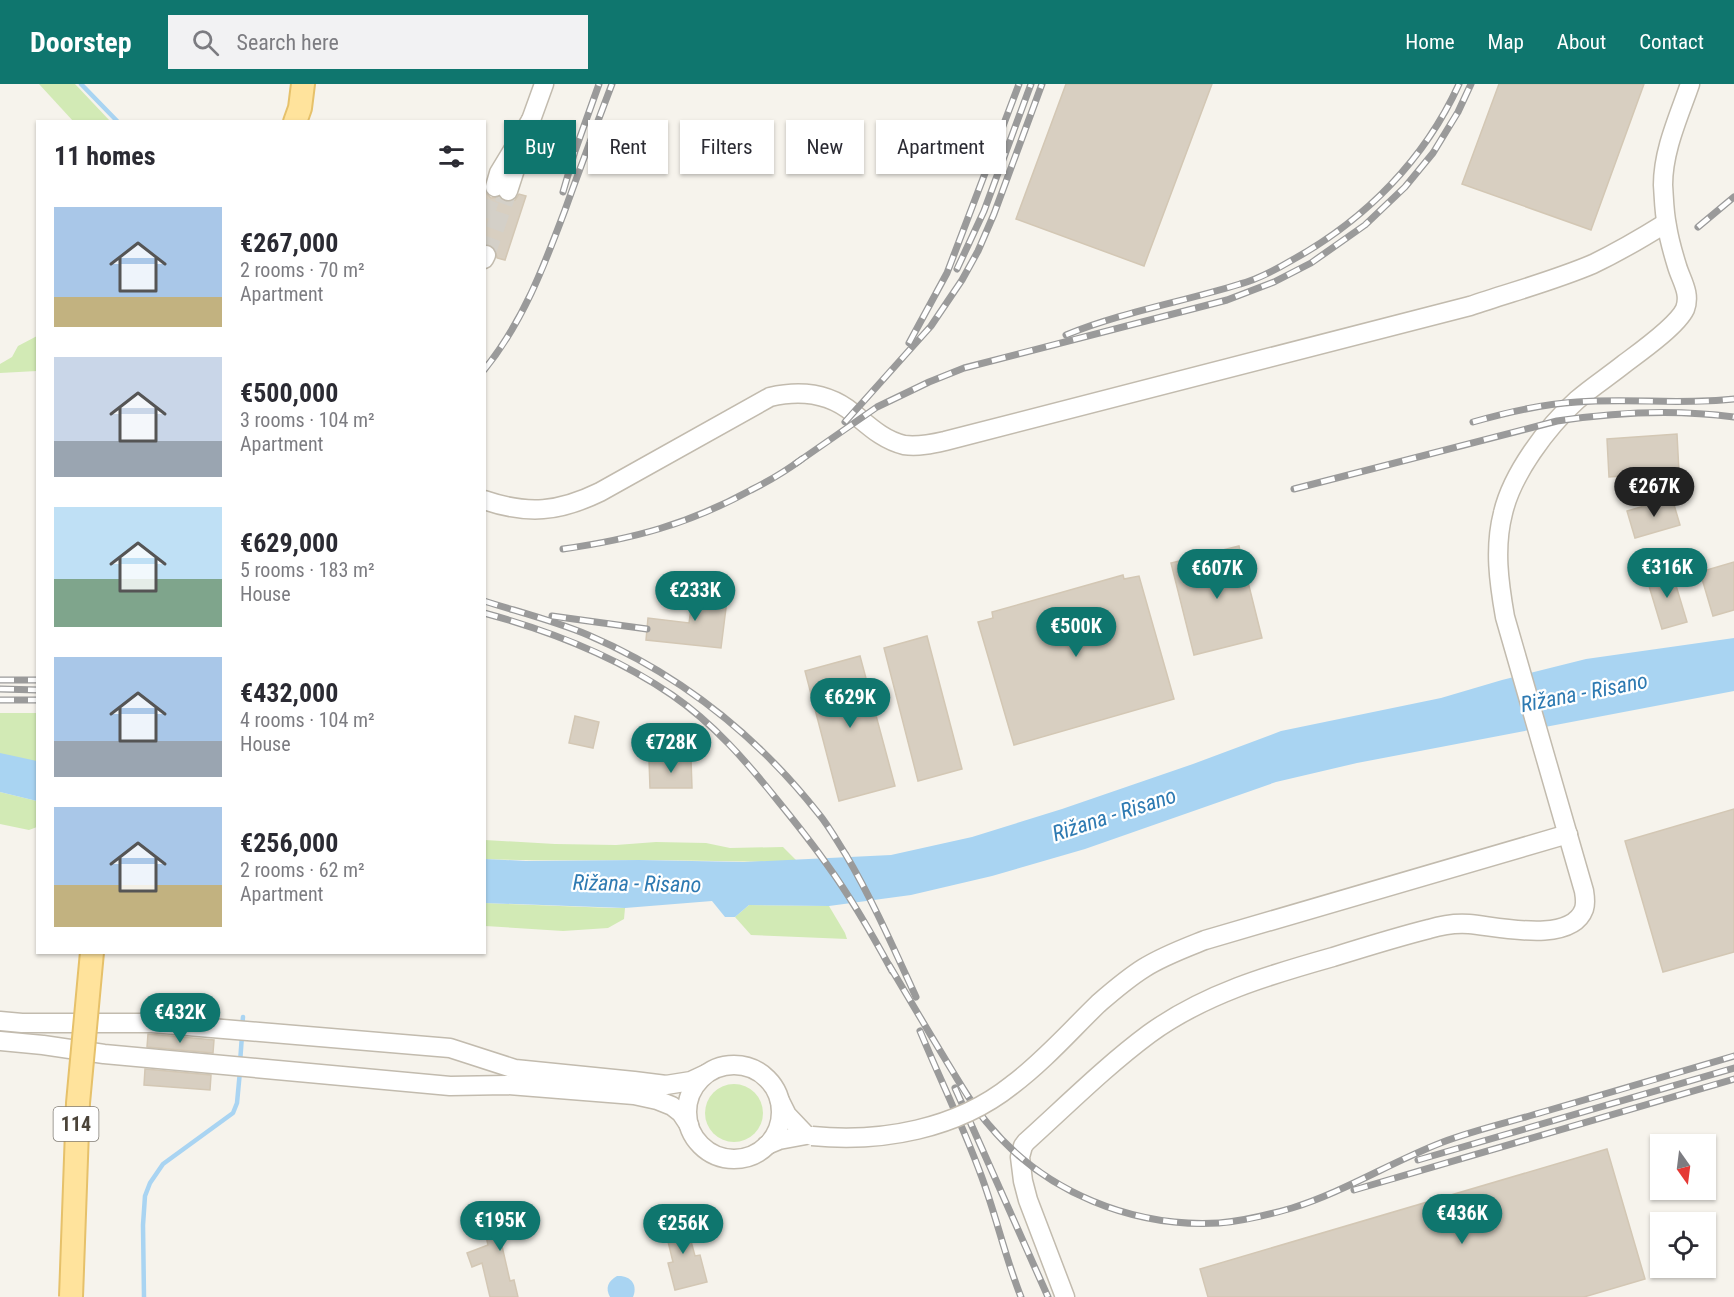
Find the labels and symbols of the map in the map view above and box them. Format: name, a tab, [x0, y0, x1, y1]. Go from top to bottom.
pin: €267K	[1612, 467, 1696, 518]
pin: €316K	[1625, 548, 1709, 599]
pin: €607K	[1175, 549, 1259, 600]
pin: €233K	[653, 571, 737, 622]
pin: €500K	[1034, 607, 1118, 658]
water label: Rižana - Risano	[1518, 668, 1650, 717]
pin: €629K	[808, 678, 892, 729]
pin: €728K	[629, 723, 713, 774]
water label: Rižana - Risano	[1049, 783, 1179, 846]
water label: Rižana - Risano	[572, 870, 702, 897]
pin: €432K	[138, 993, 222, 1044]
road number: 114	[54, 1107, 98, 1141]
north arrow	[1650, 1134, 1716, 1200]
pin: €436K	[1420, 1194, 1504, 1245]
pin: €195K	[458, 1201, 542, 1252]
pin: €256K	[641, 1204, 725, 1255]

